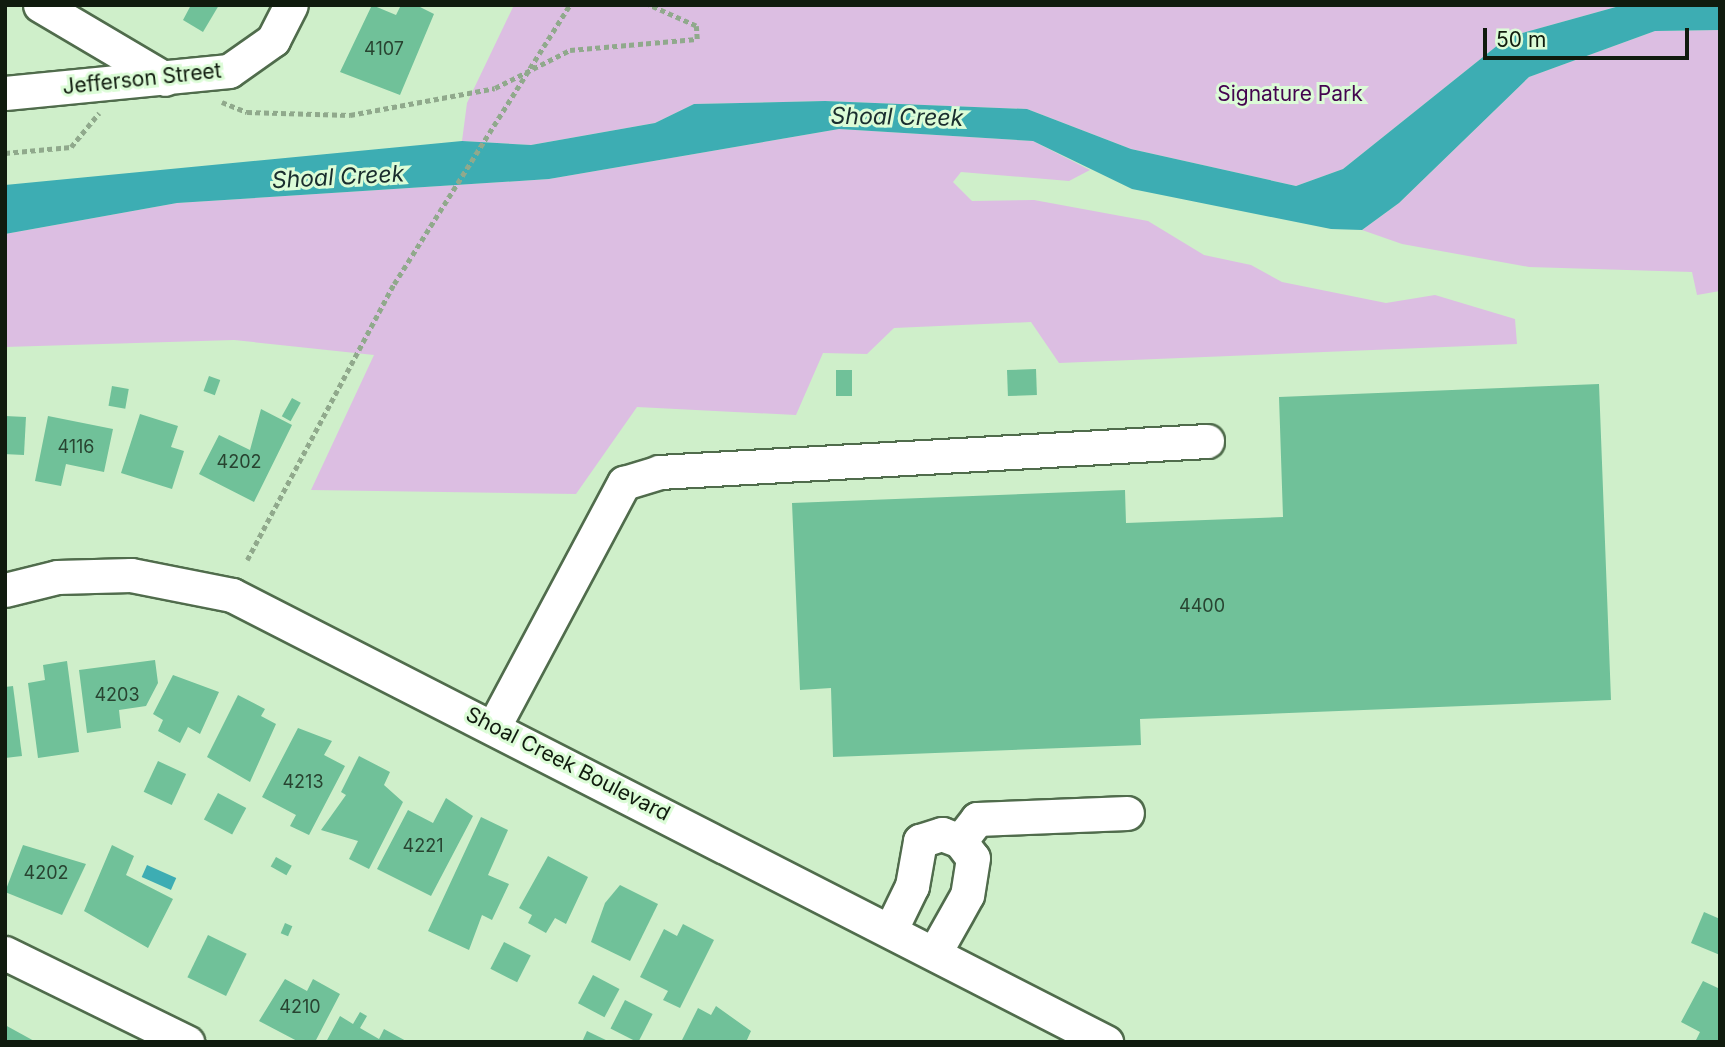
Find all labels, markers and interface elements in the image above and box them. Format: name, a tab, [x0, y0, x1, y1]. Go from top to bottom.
scale bar	[1487, 14, 1694, 58]
text: 50 m	[1496, 27, 1546, 52]
house number: 4107	[364, 38, 404, 60]
street label: Jefferson Street	[61, 58, 223, 100]
park label: Signature Park	[1217, 81, 1363, 107]
water label: Shoal Creek	[831, 102, 963, 132]
water label: Shoal Creek	[271, 160, 405, 194]
house number: 4116	[57, 436, 95, 458]
house number: 4202	[217, 451, 261, 473]
house number: 4400	[1179, 595, 1225, 617]
house number: 4203	[94, 684, 140, 706]
street label: Shoal Creek Boulevard	[462, 702, 674, 826]
house number: 4213	[282, 771, 324, 793]
house number: 4221	[403, 835, 443, 857]
house number: 4202	[24, 862, 68, 884]
house number: 4210	[279, 996, 321, 1018]

